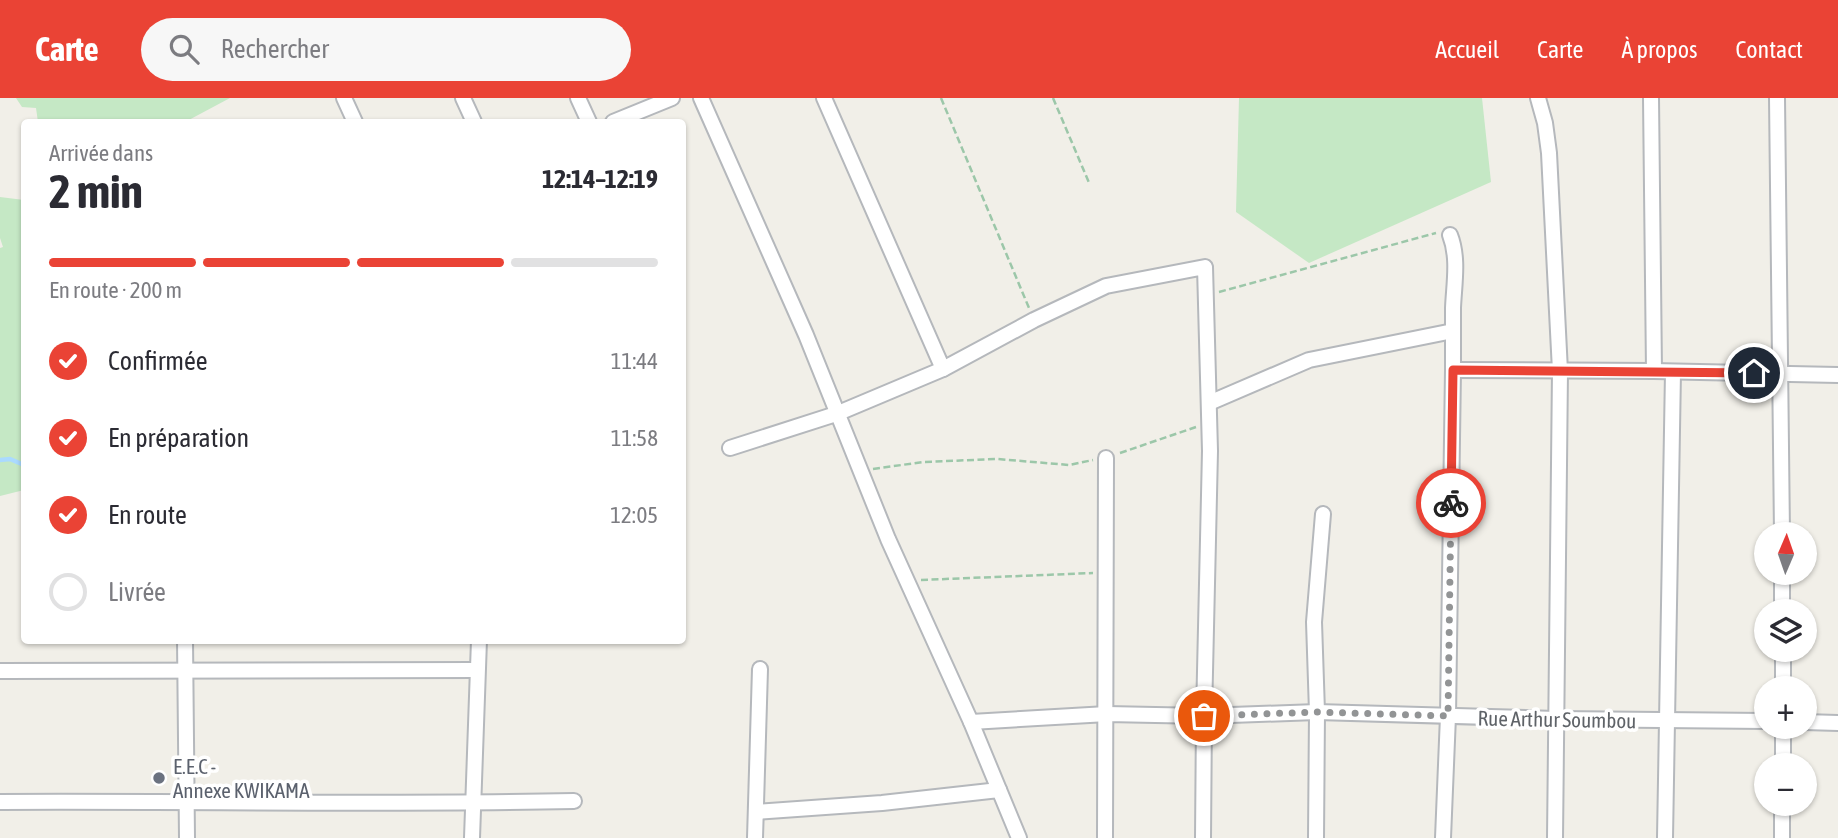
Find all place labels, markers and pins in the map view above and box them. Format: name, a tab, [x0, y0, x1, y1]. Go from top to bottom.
pin	[1724, 343, 1784, 403]
pin	[1174, 686, 1234, 746]
place label: E.E.C - Annexe KWIKAMA	[173, 754, 310, 802]
marker: E.E.C - Annexe KWIKAMA	[151, 770, 167, 786]

